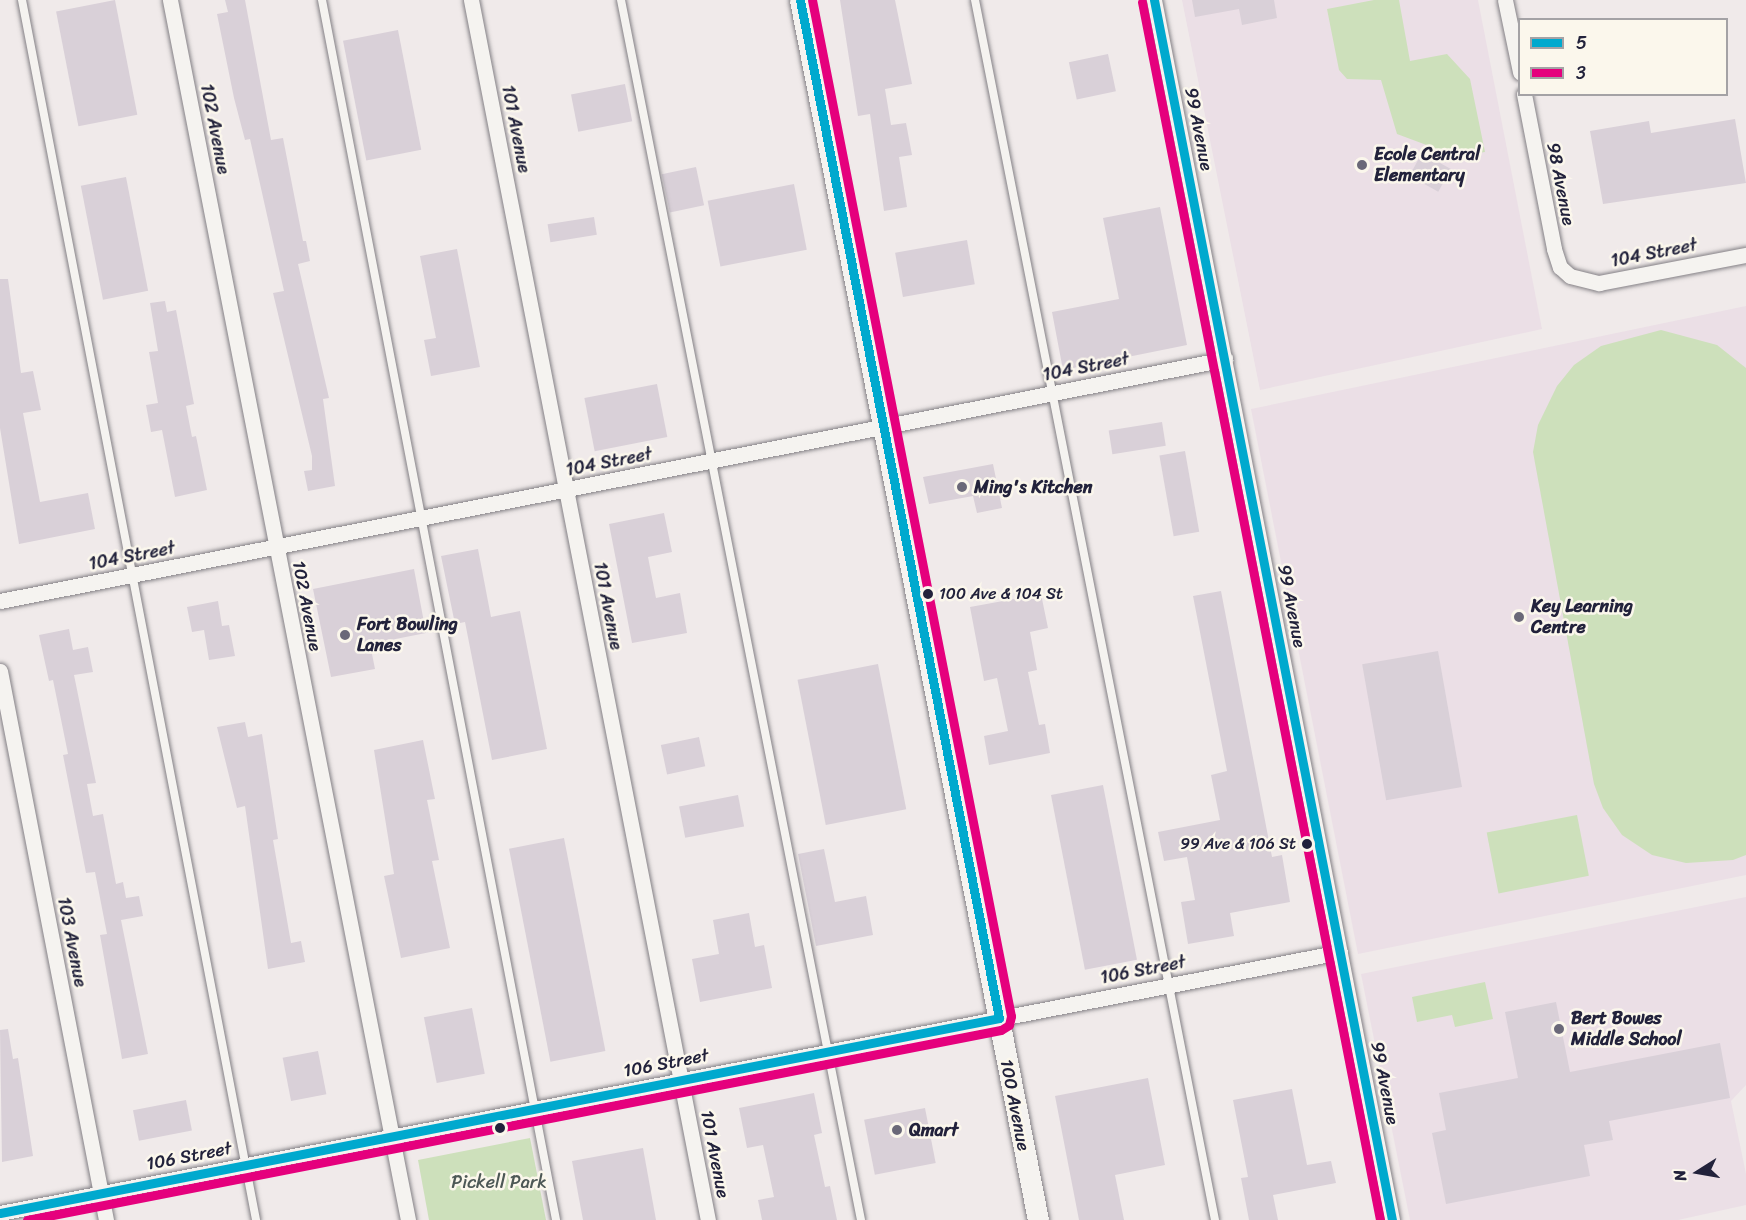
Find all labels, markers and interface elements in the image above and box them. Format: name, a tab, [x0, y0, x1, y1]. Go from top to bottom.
legend	[1518, 18, 1728, 96]
text: 5	[1576, 27, 1587, 59]
text: 3	[1576, 57, 1586, 89]
street label: 102 Avenue	[196, 82, 234, 176]
street label: 101 Avenue	[497, 83, 535, 175]
street label: 99 Avenue	[1180, 86, 1218, 172]
street label: 98 Avenue	[1542, 141, 1580, 227]
place label: Ecole Central Elementary	[1374, 144, 1481, 186]
marker: Ecole Central Elementary	[1355, 158, 1369, 172]
street label: 104 Street	[1609, 234, 1699, 272]
street label: 104 Street	[1041, 348, 1131, 386]
street label: 104 Street	[564, 443, 654, 481]
place label: Ming's Kitchen	[974, 476, 1092, 498]
marker: Ming's Kitchen	[955, 480, 969, 494]
street label: 104 Street	[87, 537, 177, 575]
street label: 102 Avenue	[288, 559, 326, 653]
street label: 101 Avenue	[589, 560, 627, 652]
street label: 99 Avenue	[1273, 563, 1311, 649]
place label: 100 Ave & 104 St	[939, 584, 1063, 604]
marker: 100 Ave & 104 St	[922, 588, 934, 600]
place label: Key Learning Centre	[1531, 596, 1633, 638]
marker: Key Learning Centre	[1512, 610, 1526, 624]
place label: Fort Bowling Lanes	[357, 614, 458, 656]
marker: Fort Bowling Lanes	[338, 628, 352, 642]
place label: 99 Ave & 106 St	[1180, 834, 1296, 854]
marker: 99 Ave & 106 St	[1301, 838, 1313, 850]
street label: 103 Avenue	[53, 895, 91, 989]
street label: 106 Street	[1099, 951, 1187, 989]
place label: Bert Bowes Middle School	[1571, 1008, 1682, 1050]
marker: Bert Bowes Middle School	[1552, 1022, 1566, 1036]
street label: 99 Avenue	[1366, 1040, 1404, 1126]
street label: 106 Street	[622, 1044, 710, 1082]
street label: 100 Avenue	[996, 1057, 1034, 1153]
street label: 101 Avenue	[696, 1108, 734, 1200]
place label: Qmart	[909, 1119, 958, 1141]
unlabelled marker	[494, 1122, 506, 1134]
marker: Qmart	[890, 1123, 904, 1137]
street label: 106 Street	[145, 1137, 233, 1175]
north arrow	[1668, 1142, 1728, 1202]
text: N	[1665, 1167, 1695, 1184]
park label: Pickell Park	[451, 1171, 547, 1193]

